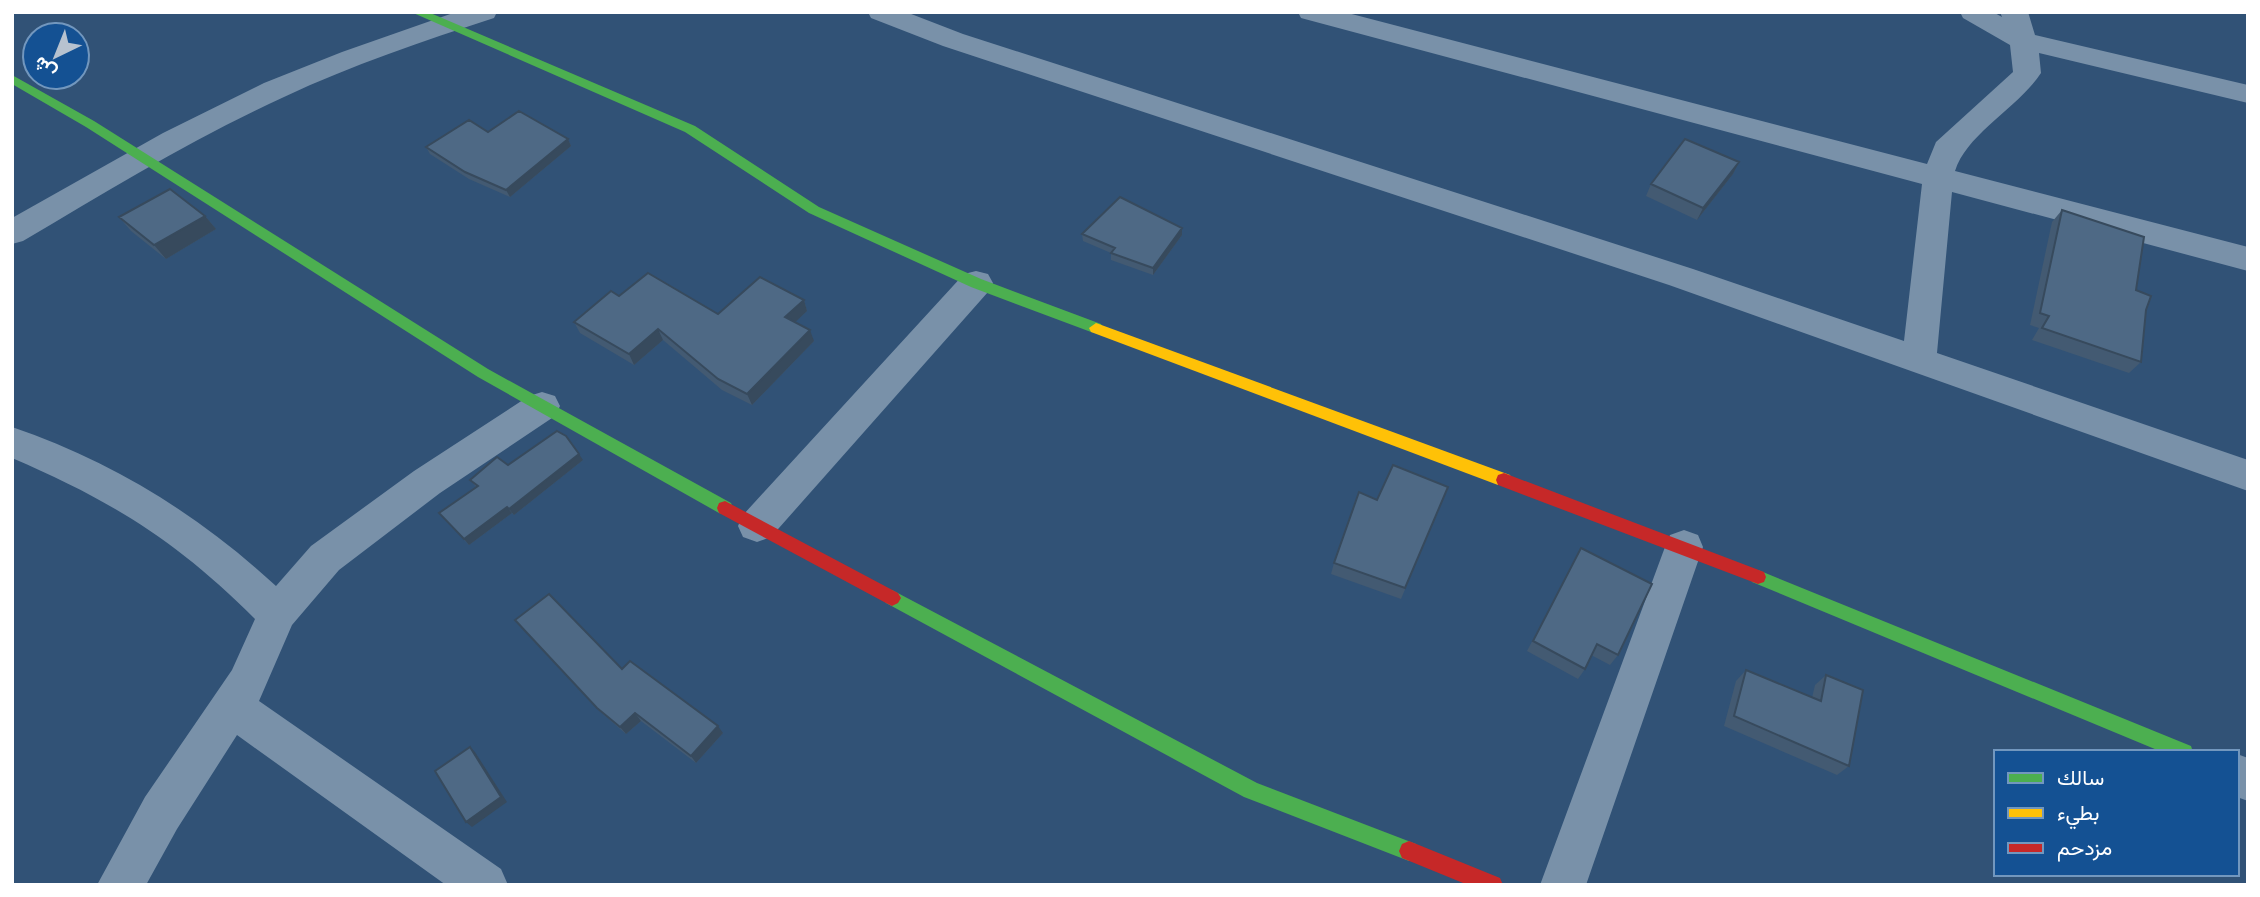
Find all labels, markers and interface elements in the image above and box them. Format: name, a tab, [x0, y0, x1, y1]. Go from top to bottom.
north arrow	[21, 21, 91, 91]
text: ش	[28, 50, 62, 85]
legend	[1994, 750, 2239, 876]
text: سالك	[2057, 764, 2104, 792]
text: بطيء	[2057, 799, 2100, 830]
text: مزدحم	[2057, 834, 2112, 862]

